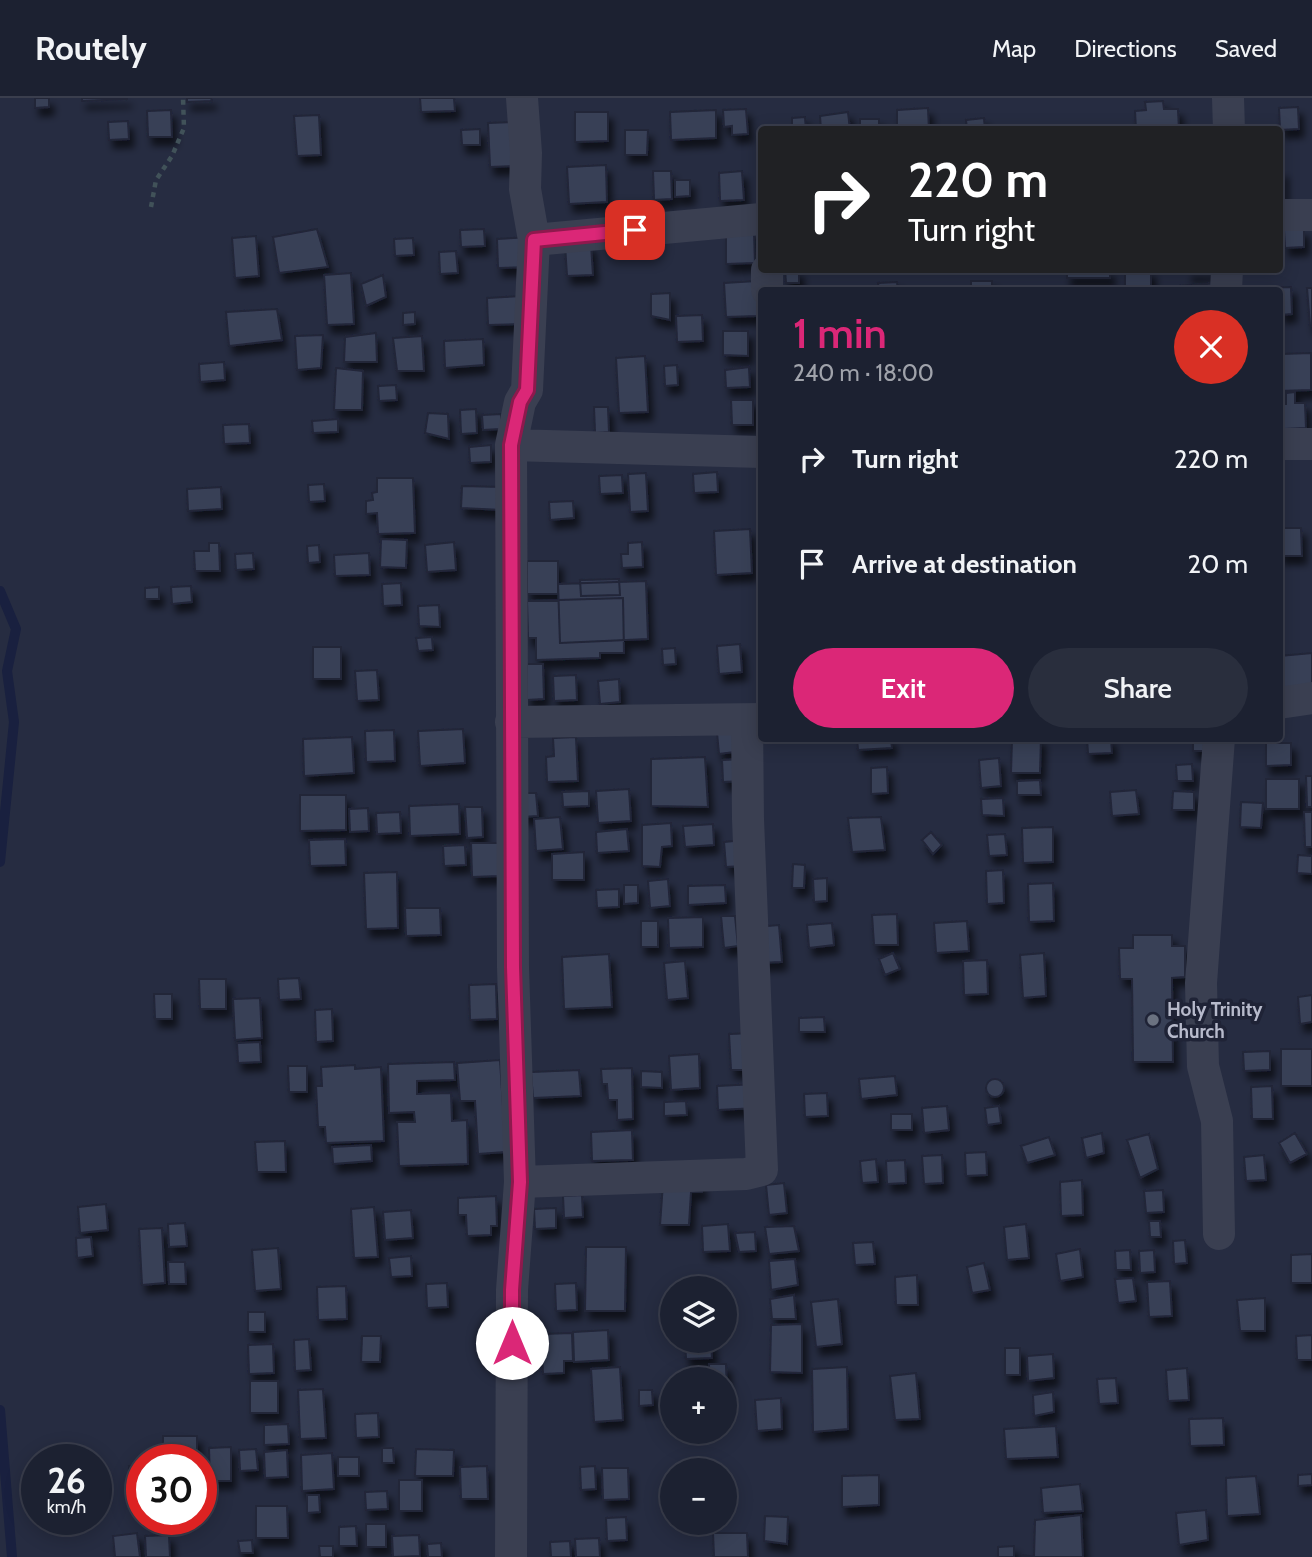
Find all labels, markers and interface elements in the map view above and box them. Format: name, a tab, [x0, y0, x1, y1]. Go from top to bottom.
text: Routely	[35, 28, 147, 68]
text: Map	[992, 34, 1036, 63]
text: Directions	[1074, 34, 1177, 63]
text: Saved	[1215, 34, 1277, 63]
text: 220 m	[908, 150, 1048, 209]
icon: right	[793, 154, 884, 245]
pin	[605, 200, 665, 260]
text: Turn right	[908, 210, 1035, 249]
icon: arrive	[616, 211, 654, 249]
text: 1 min	[793, 307, 887, 359]
button: close	[1174, 310, 1248, 384]
text: 240 m · 18:00	[793, 359, 934, 387]
icon: right	[793, 440, 831, 478]
text: Turn right	[852, 443, 958, 475]
text: 220 m	[1174, 443, 1248, 475]
icon: arrive	[793, 545, 831, 583]
text: Arrive at destination	[852, 548, 1077, 580]
text: 20 m	[1188, 548, 1248, 580]
button: Exit	[793, 648, 1014, 728]
button: Share	[1028, 648, 1248, 728]
place label: Holy Trinity Church	[1167, 998, 1263, 1043]
marker: Holy Trinity Church	[1145, 1012, 1161, 1028]
map controls	[660, 1276, 737, 1535]
button: layers	[660, 1276, 737, 1353]
position arrow	[475, 1306, 549, 1380]
button: +	[660, 1367, 737, 1444]
speed limit sign: 30	[126, 1444, 217, 1535]
button: −	[660, 1458, 737, 1535]
text: 26	[47, 1459, 86, 1502]
text: km/h	[47, 1496, 86, 1518]

